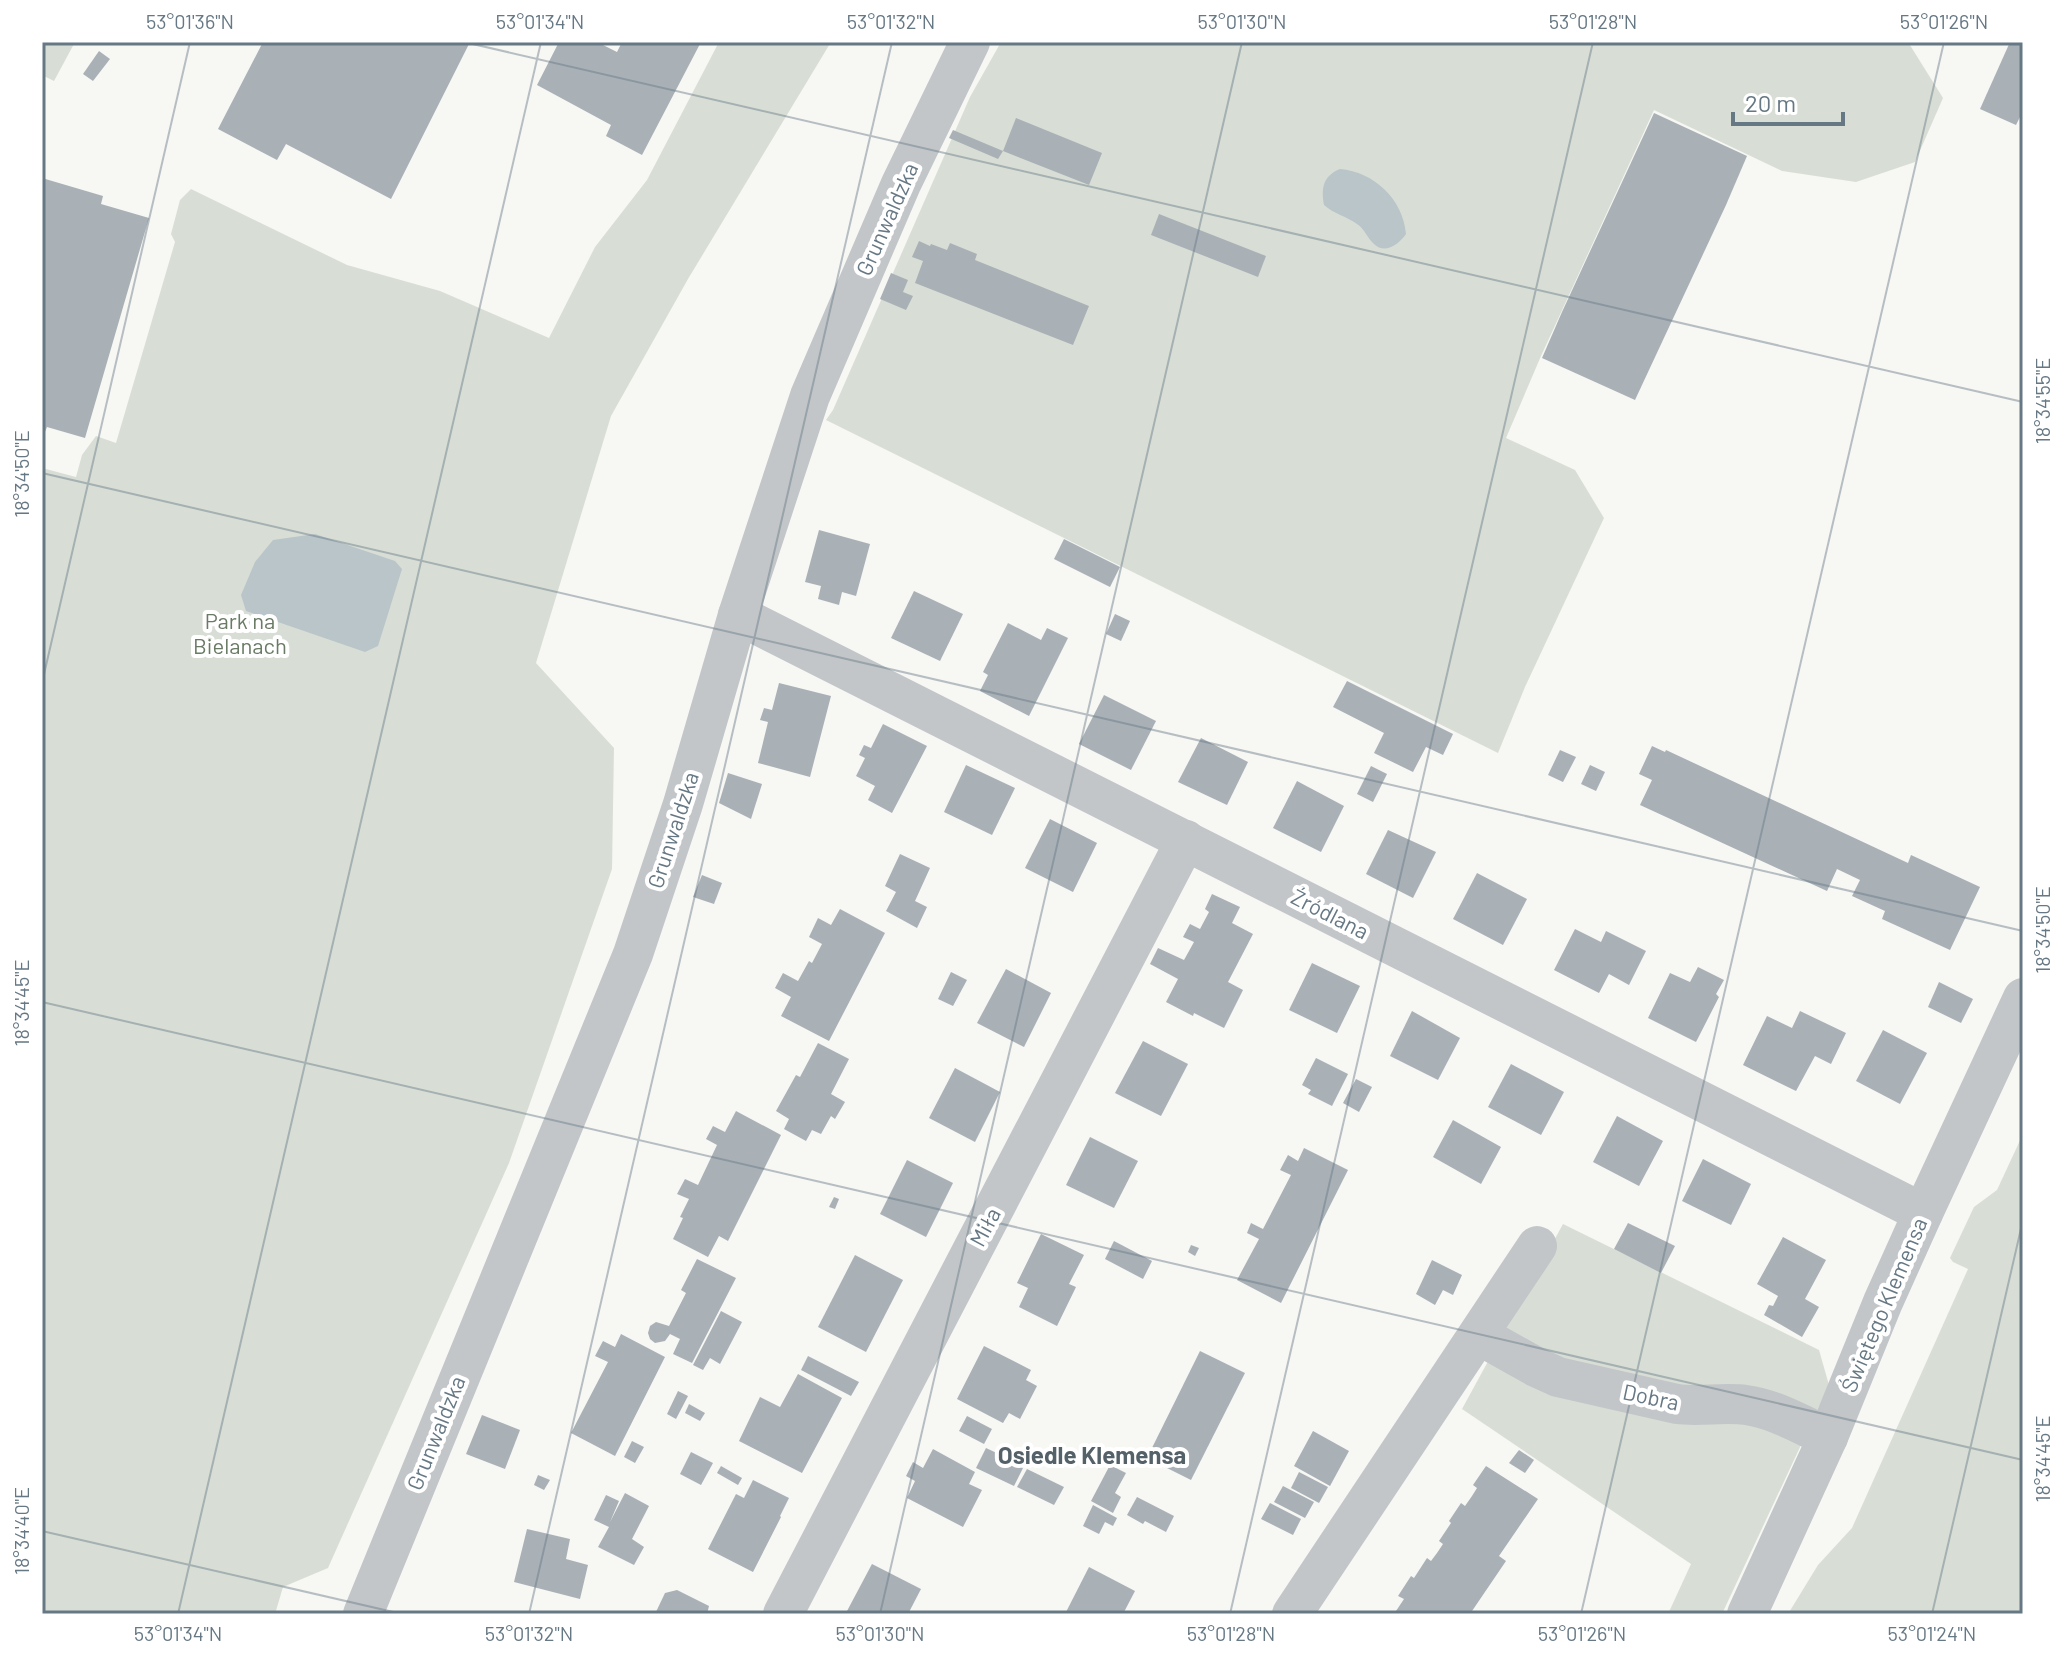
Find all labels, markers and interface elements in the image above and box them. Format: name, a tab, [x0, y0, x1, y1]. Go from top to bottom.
text: 53°01'36"N	[146, 9, 234, 33]
text: 53°01'34"N	[496, 9, 584, 33]
text: 53°01'32"N	[847, 9, 935, 33]
text: 53°01'30"N	[1198, 9, 1286, 33]
text: 53°01'28"N	[1549, 9, 1637, 33]
text: 53°01'26"N	[1900, 9, 1988, 33]
scale bar	[1733, 76, 1843, 126]
text: 20 m	[1745, 88, 1796, 117]
street label: Grunwaldzka	[850, 158, 923, 279]
text: 18°34'55"E	[2030, 358, 2054, 444]
text: 18°34'50"E	[9, 430, 33, 518]
park label: Park na Bielanach	[193, 607, 287, 658]
street label: Grunwaldzka	[641, 768, 703, 891]
street label: Źródlana	[1287, 883, 1373, 944]
text: 18°34'50"E	[2030, 886, 2054, 974]
text: 18°34'45"E	[9, 959, 33, 1047]
street label: Miła	[963, 1203, 1005, 1250]
street label: Świętego Klemensa	[1835, 1213, 1932, 1396]
street label: Grunwaldzka	[400, 1372, 470, 1493]
street label: Dobra	[1621, 1377, 1682, 1415]
text: 18°34'45"E	[2030, 1415, 2054, 1503]
district label: Osiedle Klemensa	[998, 1440, 1186, 1469]
text: 18°34'40"E	[9, 1487, 33, 1575]
text: 53°01'34"N	[134, 1621, 222, 1645]
text: 53°01'32"N	[485, 1621, 573, 1645]
text: 53°01'30"N	[836, 1621, 924, 1645]
text: 53°01'28"N	[1187, 1621, 1275, 1645]
text: 53°01'26"N	[1538, 1621, 1626, 1645]
text: 53°01'24"N	[1888, 1621, 1976, 1645]

